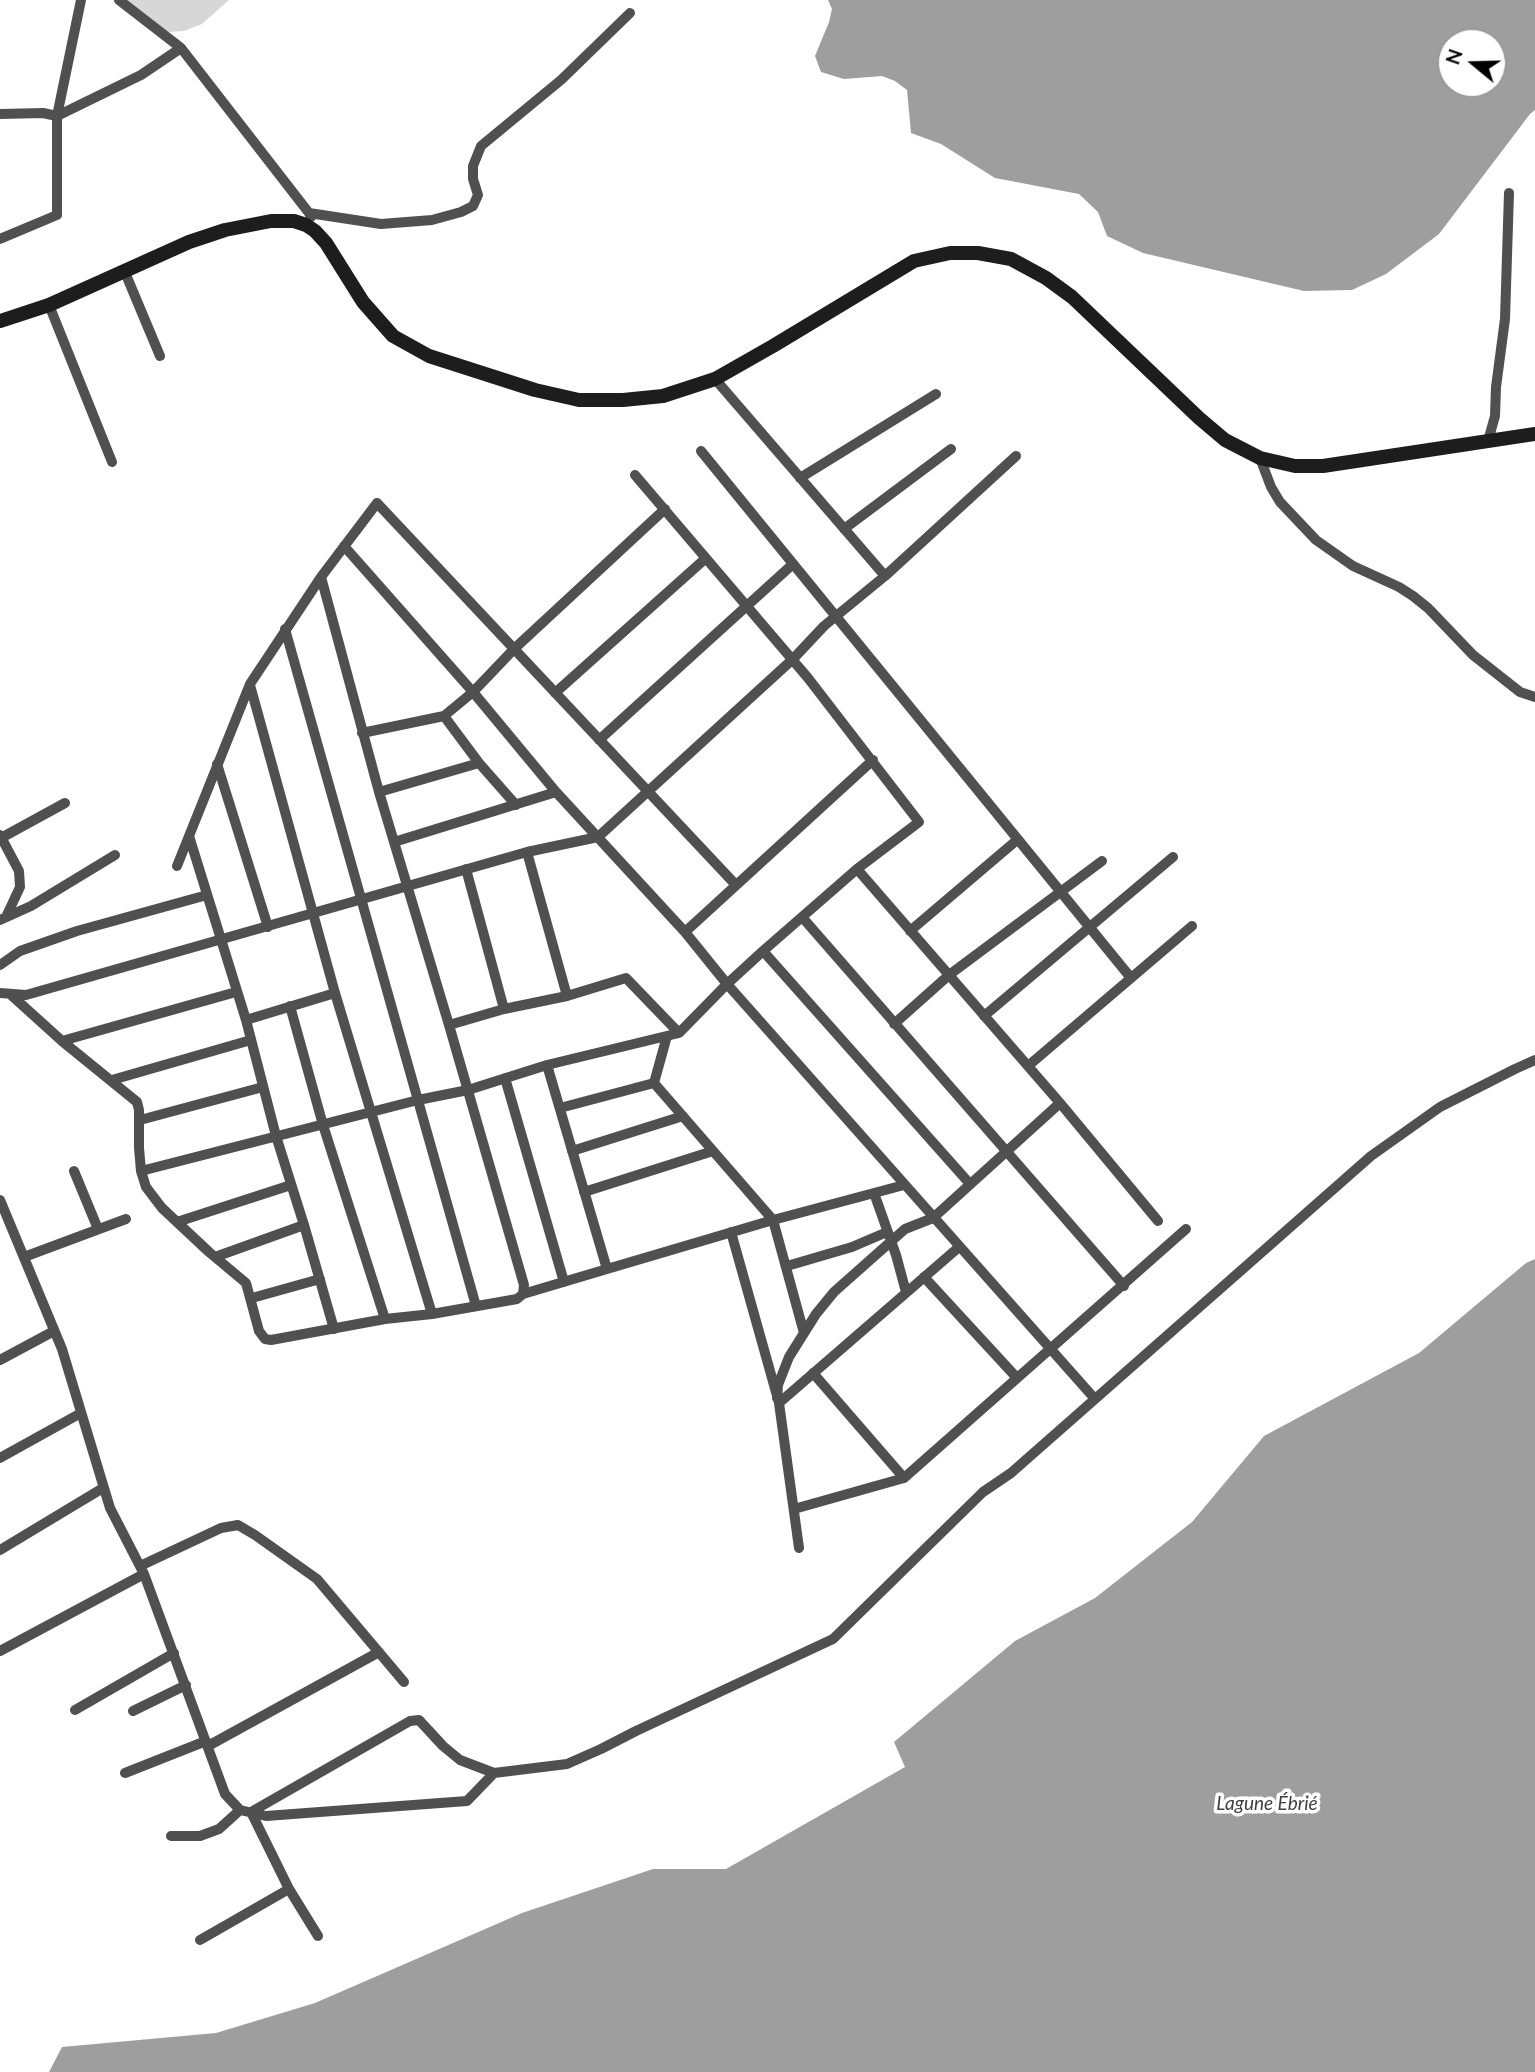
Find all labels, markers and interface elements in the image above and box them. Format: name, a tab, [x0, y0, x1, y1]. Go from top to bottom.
north arrow	[1437, 28, 1507, 98]
text: N	[1440, 46, 1467, 67]
water label: Lagune Ébrié	[1216, 1793, 1318, 1815]

